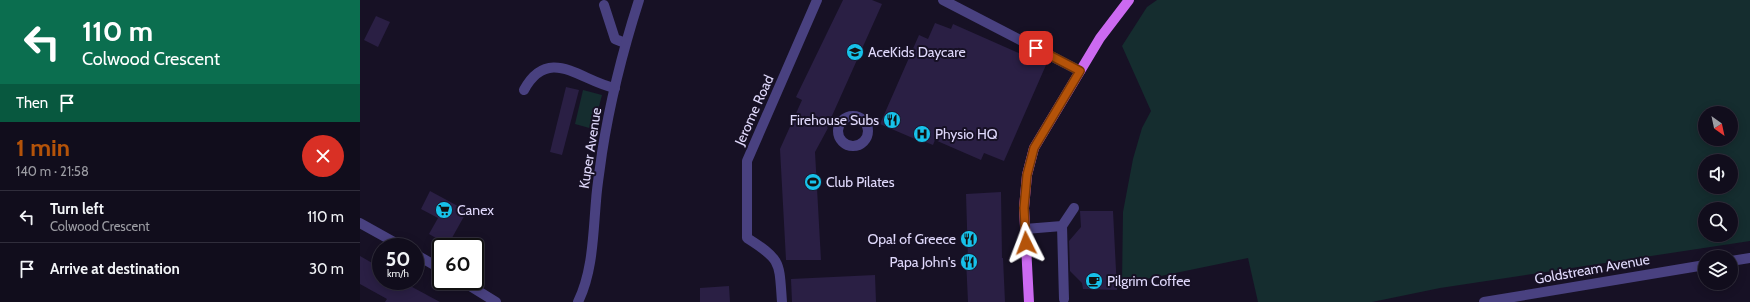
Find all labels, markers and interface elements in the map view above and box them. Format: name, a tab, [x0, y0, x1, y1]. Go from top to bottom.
text: 110 m	[82, 14, 153, 48]
icon: left	[16, 16, 68, 68]
pin	[1019, 31, 1053, 65]
icon: arrive	[1025, 37, 1047, 59]
school or university icon: AceKids Daycare	[845, 42, 865, 62]
place label: AceKids Daycare	[868, 43, 966, 61]
text: Colwood Crescent	[82, 48, 220, 70]
street label: Jerome Road	[730, 72, 778, 149]
icon: arrive	[56, 92, 78, 114]
text: Then	[16, 94, 48, 112]
street label: Kuper Avenue	[575, 106, 605, 190]
north arrow	[1698, 106, 1738, 146]
map controls	[1698, 106, 1738, 290]
restaurant icon: Firehouse Subs	[882, 110, 902, 130]
place label: Firehouse Subs	[790, 111, 879, 129]
hospital icon: Physio HQ	[912, 124, 932, 144]
place label: Physio HQ	[935, 125, 998, 143]
text: 1 min	[16, 133, 70, 162]
button: close	[302, 135, 344, 177]
button: sound	[1698, 154, 1738, 194]
text: 140 m · 21:58	[16, 163, 89, 179]
sports icon: Club Pilates	[803, 172, 823, 192]
place label: Club Pilates	[826, 173, 895, 191]
text: Turn left	[50, 200, 104, 218]
supermarket icon: Canex	[434, 200, 454, 220]
place label: Canex	[457, 201, 494, 219]
button: search	[1698, 202, 1738, 242]
icon: left	[16, 206, 38, 228]
text: 110 m	[307, 208, 344, 226]
text: Colwood Crescent	[50, 218, 150, 234]
position arrow	[1005, 222, 1047, 264]
restaurant icon: Opa! of Greece	[959, 229, 979, 249]
place label: Opa! of Greece	[868, 230, 956, 248]
speed limit sign: 60	[432, 238, 484, 290]
text: 50	[386, 247, 410, 271]
street label: Goldstream Avenue	[1533, 250, 1651, 288]
button: layers	[1698, 250, 1738, 290]
restaurant icon: Papa John's	[959, 252, 979, 272]
place label: Papa John's	[890, 253, 956, 271]
icon: arrive	[16, 258, 38, 280]
text: Arrive at destination	[50, 260, 180, 278]
text: 30 m	[309, 260, 344, 278]
text: km/h	[387, 267, 409, 280]
cafe icon: Pilgrim Coffee	[1084, 271, 1104, 291]
place label: Pilgrim Coffee	[1107, 272, 1191, 290]

